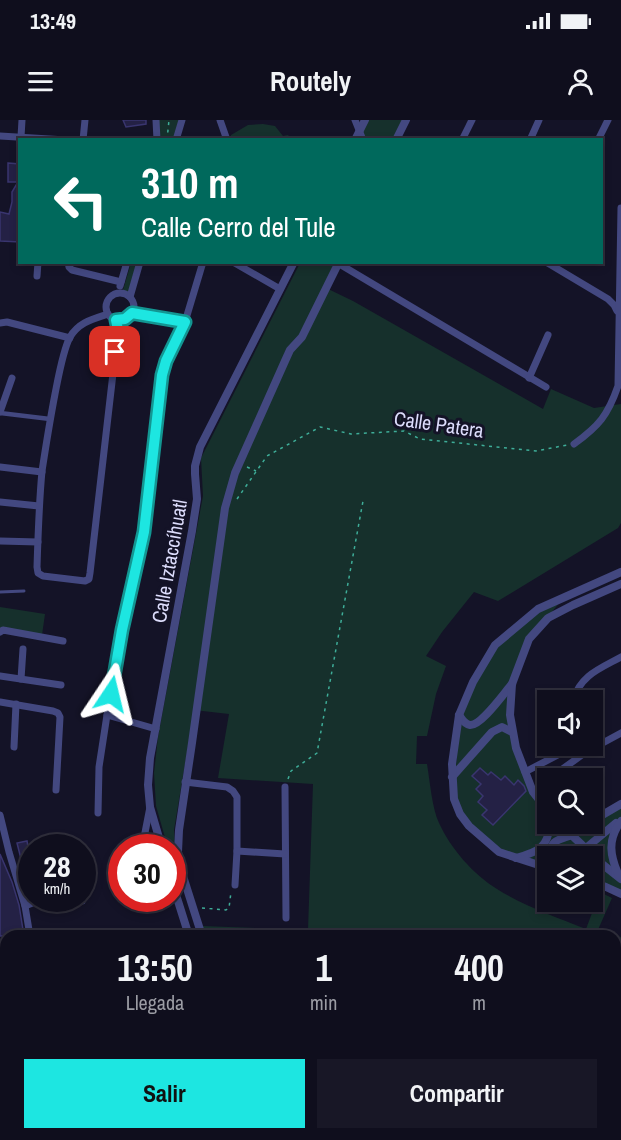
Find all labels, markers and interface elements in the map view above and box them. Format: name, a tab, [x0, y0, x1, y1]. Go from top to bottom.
text: 13:49	[30, 6, 76, 36]
text: Routely	[270, 63, 351, 99]
icon: menu	[24, 65, 57, 98]
icon: person	[564, 65, 597, 98]
text: 310 m	[141, 155, 239, 211]
icon: left	[42, 162, 120, 240]
text: Calle Cerro del Tule	[141, 209, 336, 245]
pin	[89, 326, 140, 377]
icon: arrive	[98, 335, 131, 368]
street label: Calle Patera	[392, 404, 486, 444]
street label: Calle Iztaccíhuatl	[145, 497, 193, 625]
position arrow	[79, 662, 143, 726]
map controls	[537, 690, 603, 912]
button: sound	[537, 690, 603, 756]
button: search	[537, 768, 603, 834]
speed limit sign: 30	[108, 834, 186, 912]
text: 28	[43, 846, 71, 886]
button: layers	[537, 846, 603, 912]
text: km/h	[44, 878, 70, 899]
text: 13:50	[117, 944, 193, 992]
text: 1	[315, 944, 332, 992]
text: 400	[455, 944, 504, 992]
text: Llegada	[126, 989, 184, 1016]
text: min	[310, 989, 337, 1016]
text: m	[472, 989, 486, 1016]
button: Salir	[24, 1059, 305, 1128]
button: Compartir	[317, 1059, 597, 1128]

